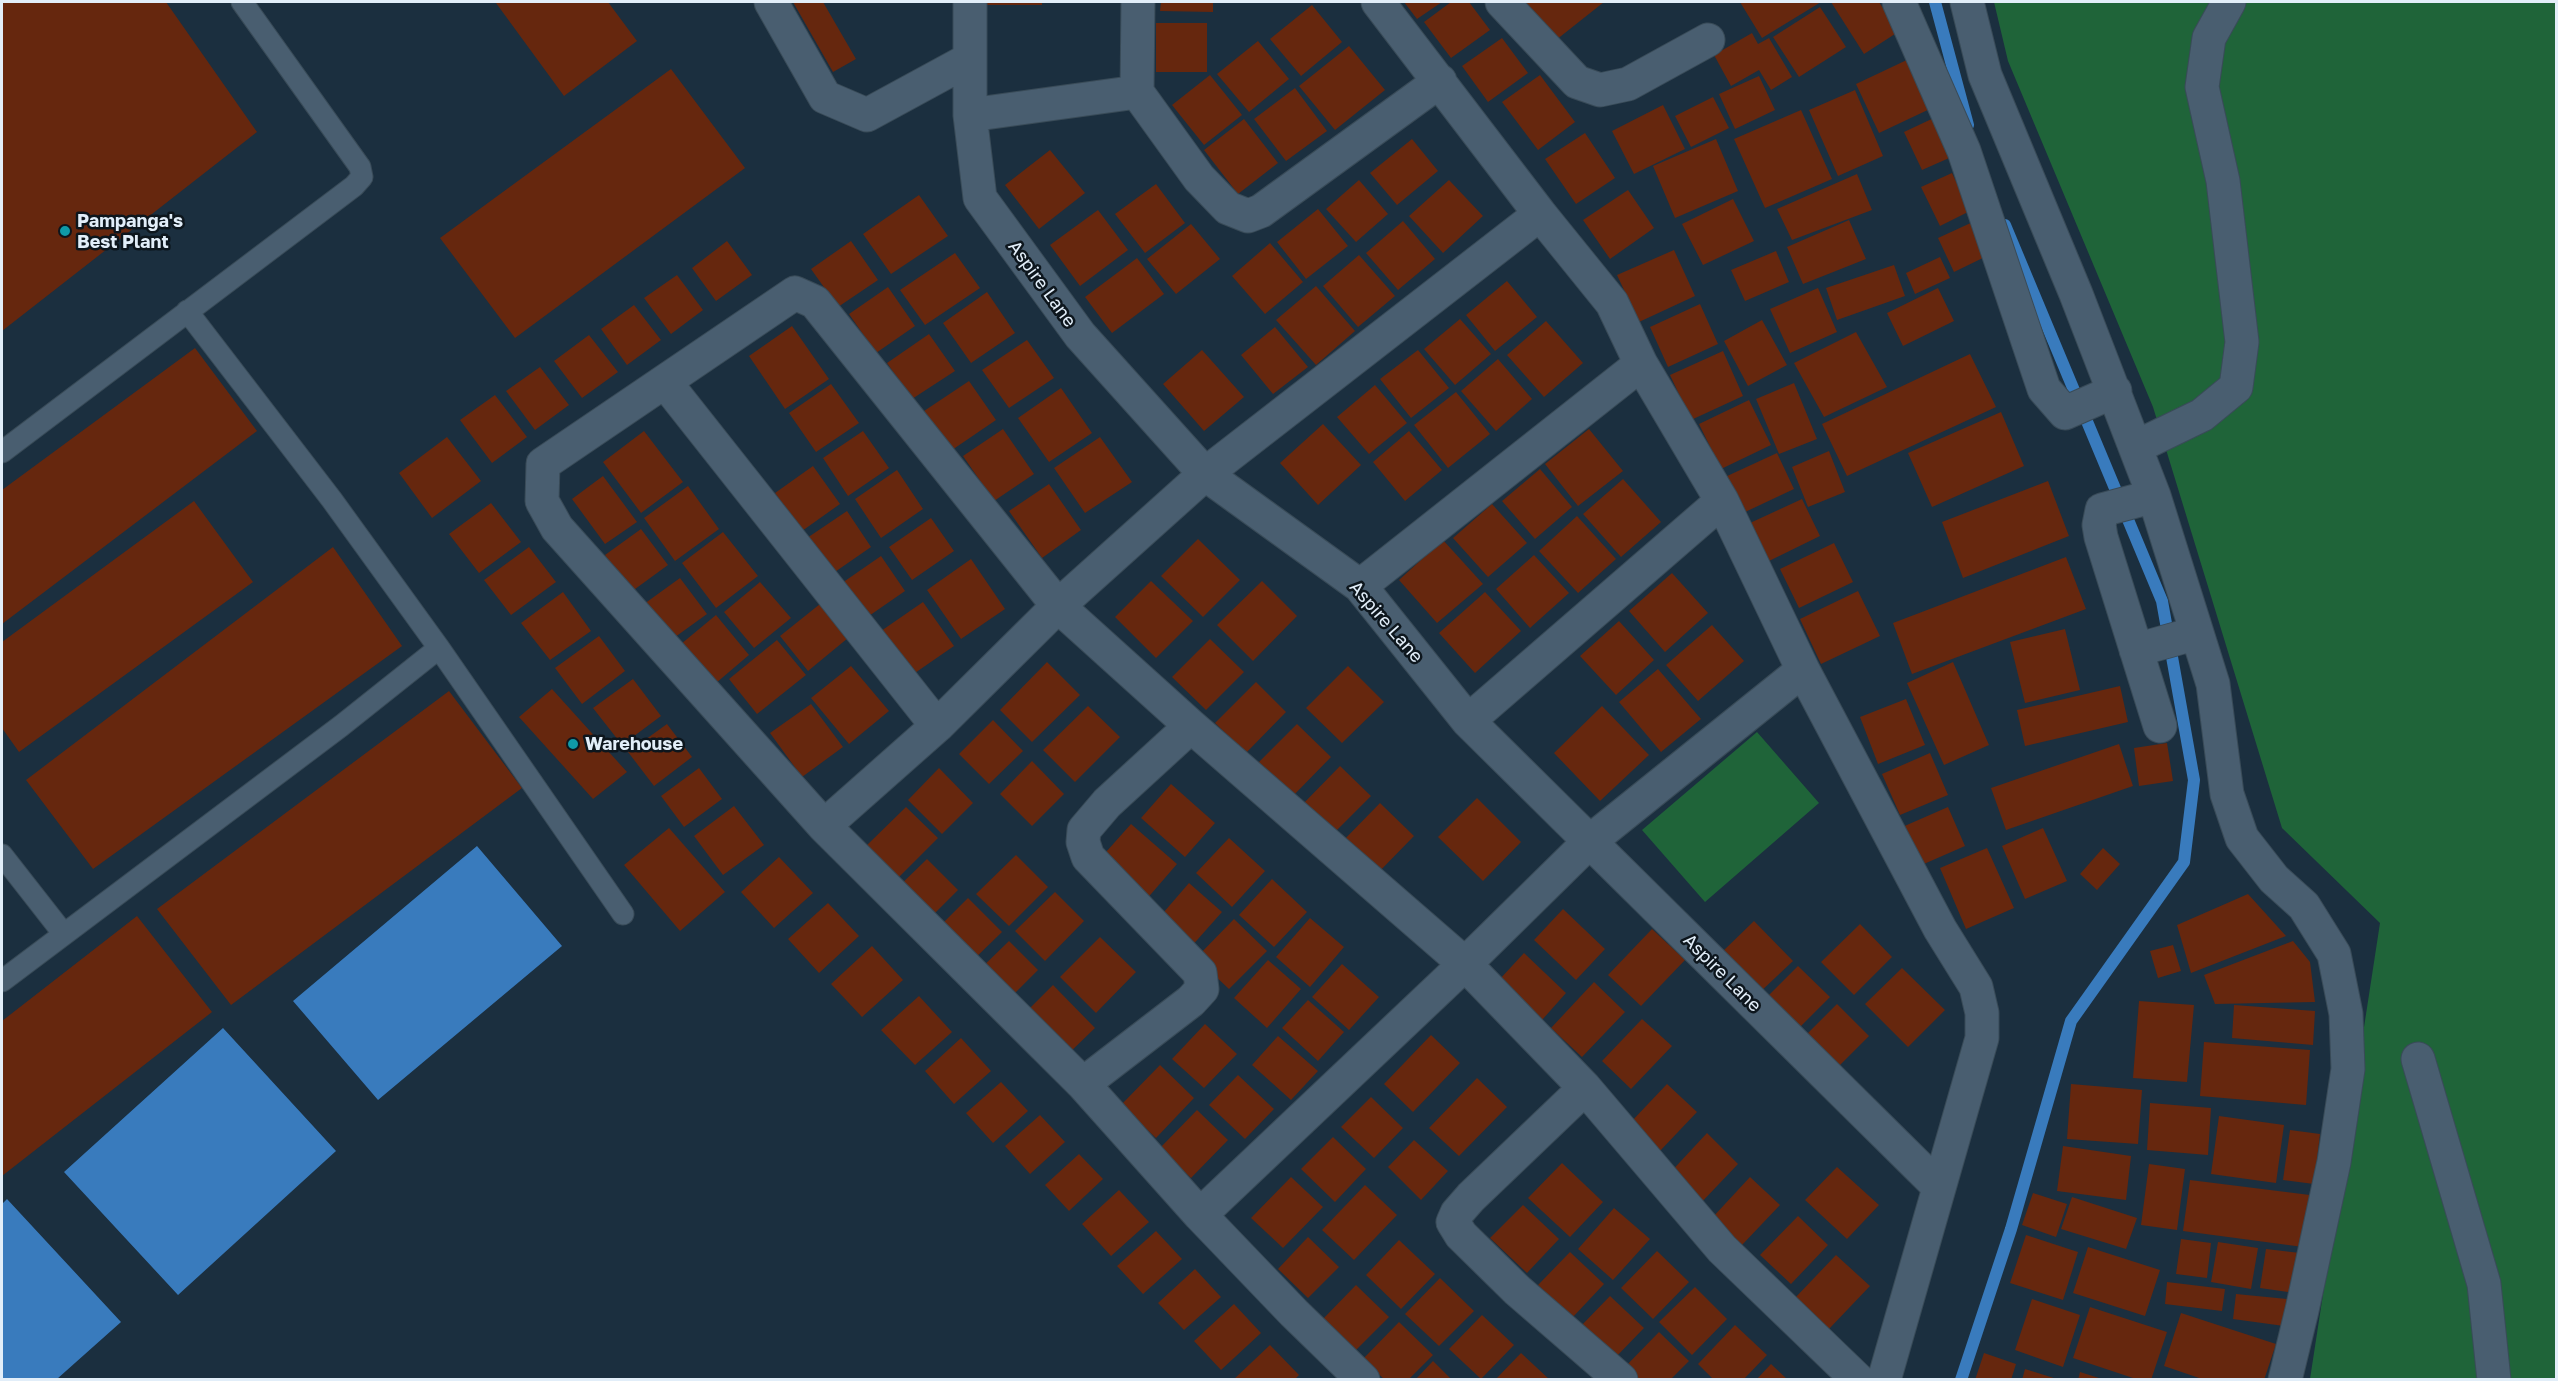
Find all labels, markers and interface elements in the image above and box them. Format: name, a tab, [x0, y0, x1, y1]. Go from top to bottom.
place label: Pampanga's Best Plant	[77, 210, 183, 252]
marker: Pampanga's Best Plant	[58, 224, 72, 238]
street label: Aspire Lane	[1003, 237, 1081, 331]
street label: Aspire Lane	[1345, 577, 1427, 667]
place label: Warehouse	[585, 733, 683, 755]
marker: Warehouse	[566, 737, 580, 751]
street label: Aspire Lane	[1679, 930, 1765, 1016]

